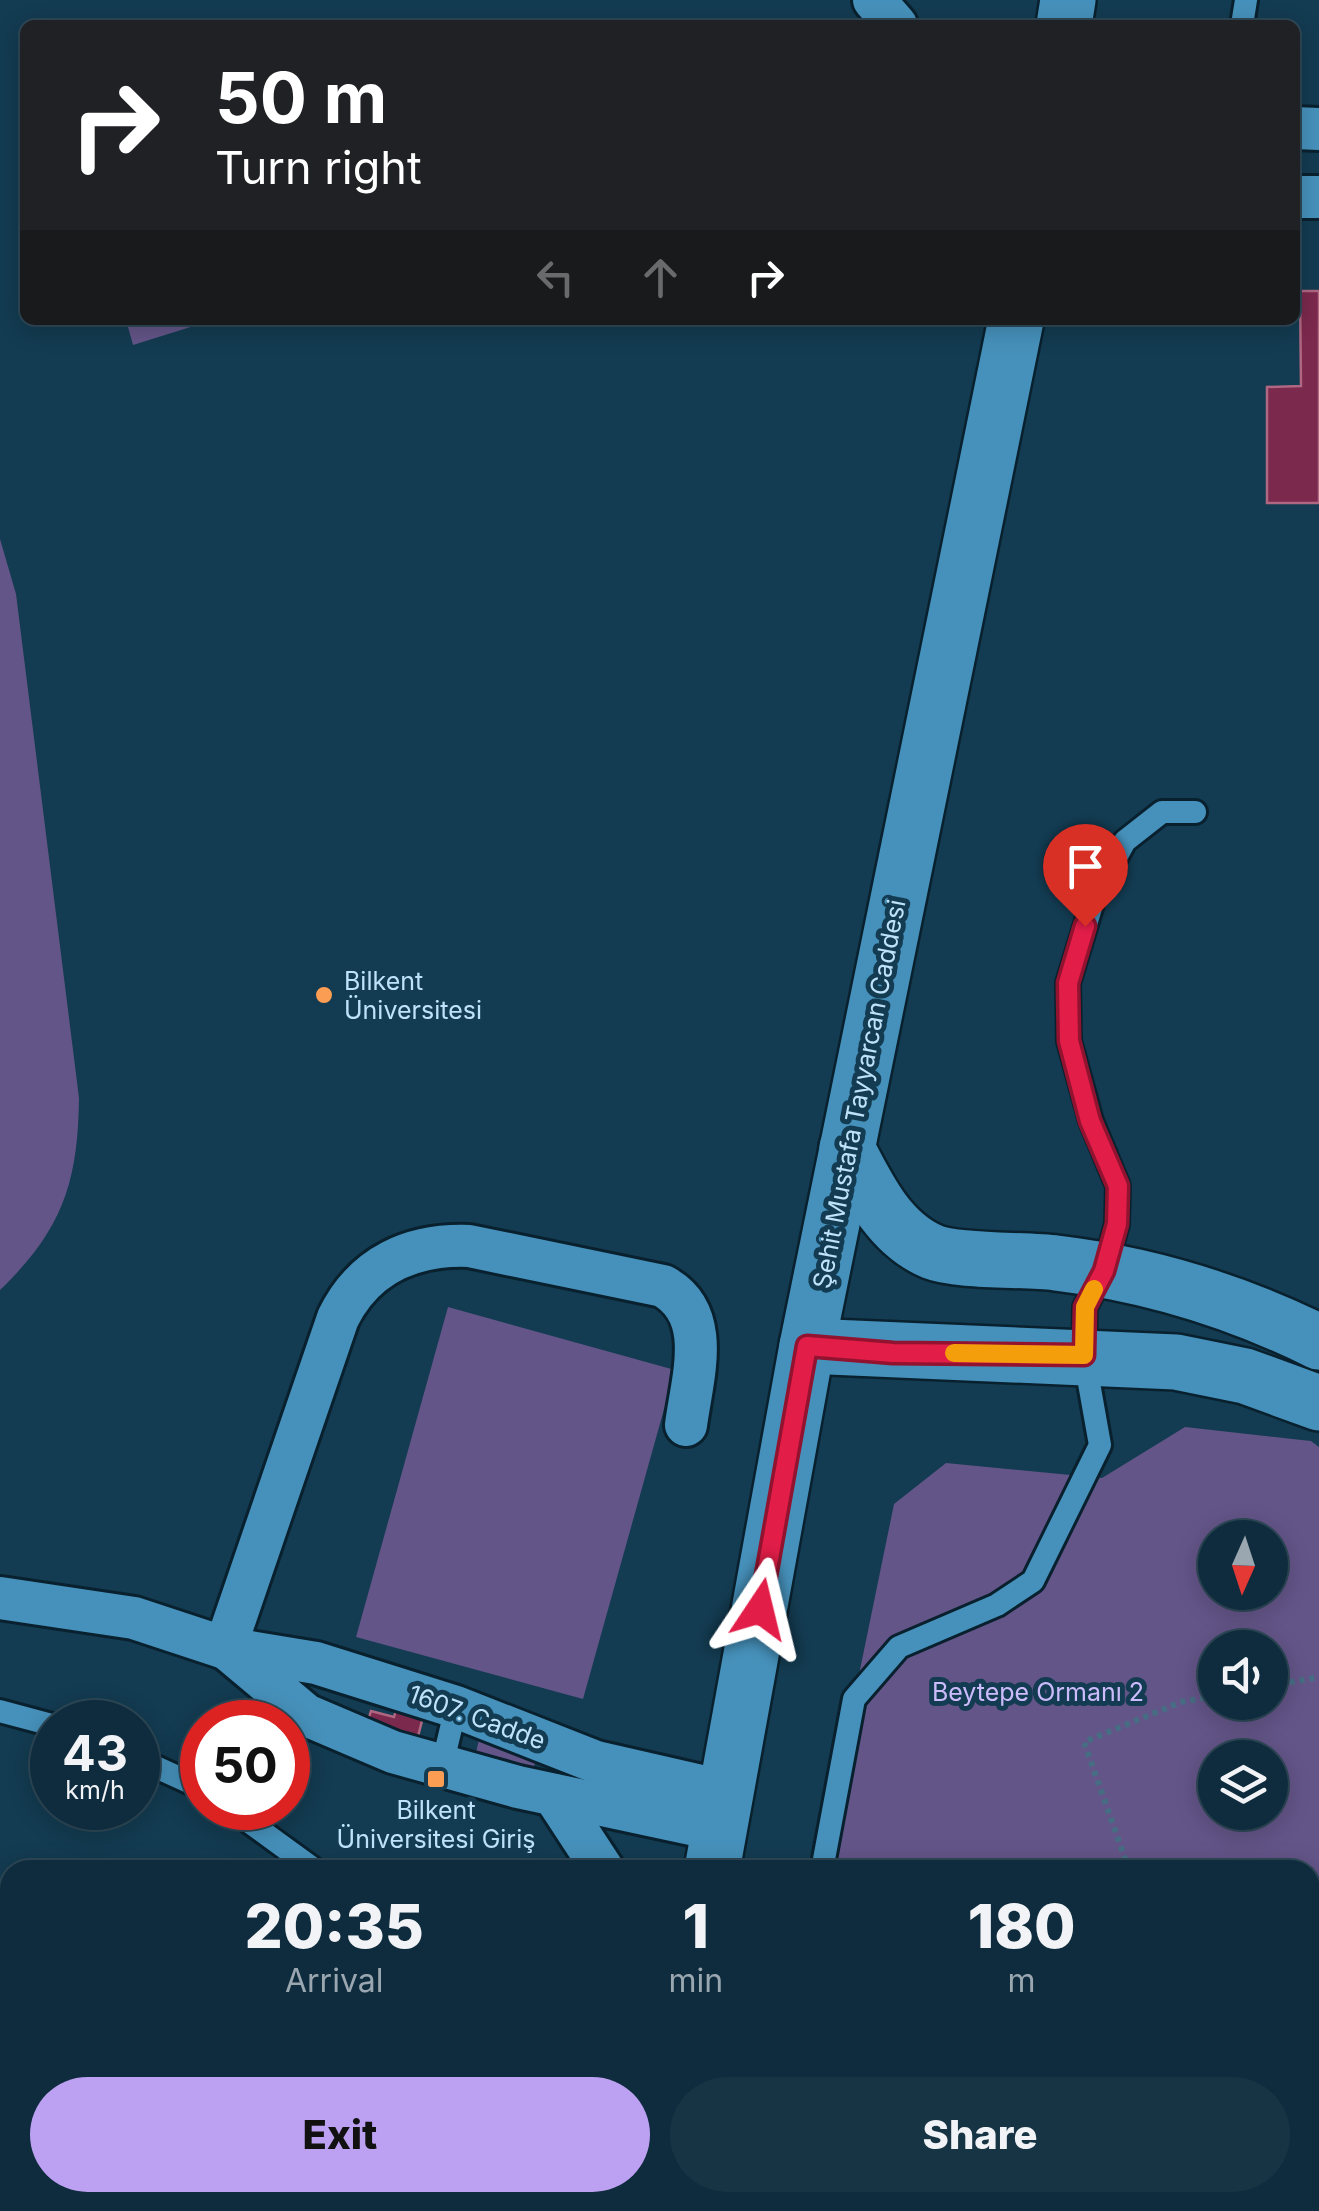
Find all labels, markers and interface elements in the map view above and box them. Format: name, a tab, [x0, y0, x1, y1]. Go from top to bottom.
text: 50 m	[215, 55, 387, 140]
icon: right	[50, 60, 180, 190]
text: Turn right	[215, 140, 422, 195]
icon: left	[528, 250, 583, 305]
icon: ahead	[633, 250, 688, 305]
icon: right	[738, 250, 793, 305]
pin	[1043, 824, 1128, 927]
icon: arrive	[1058, 839, 1113, 894]
street label: Şehit Mustafa Tayyarcan Caddesi	[807, 897, 911, 1291]
place label: Bilkent Üniversitesi	[344, 966, 482, 1025]
marker: Bilkent Üniversitesi	[313, 984, 335, 1006]
north arrow	[1198, 1520, 1288, 1610]
map controls	[1198, 1520, 1288, 1830]
position arrow	[708, 1557, 812, 1661]
button: sound	[1198, 1630, 1288, 1720]
park label: Beytepe Ormanı 2	[932, 1677, 1144, 1707]
street label: 1607. Cadde	[404, 1678, 550, 1756]
speed limit sign: 50	[180, 1700, 310, 1830]
text: 43	[62, 1723, 128, 1783]
button: layers	[1198, 1740, 1288, 1830]
marker: Bilkent Üniversitesi Giriş	[425, 1768, 447, 1790]
text: km/h	[65, 1775, 125, 1805]
place label: Bilkent Üniversitesi Giriş	[337, 1795, 535, 1854]
text: 20:35	[245, 1890, 424, 1962]
text: 1	[683, 1890, 709, 1962]
text: 180	[968, 1890, 1075, 1962]
text: Arrival	[285, 1961, 383, 2000]
text: min	[668, 1961, 723, 2000]
text: m	[1008, 1961, 1036, 2000]
button: Exit	[30, 2077, 650, 2192]
button: Share	[670, 2077, 1290, 2192]

